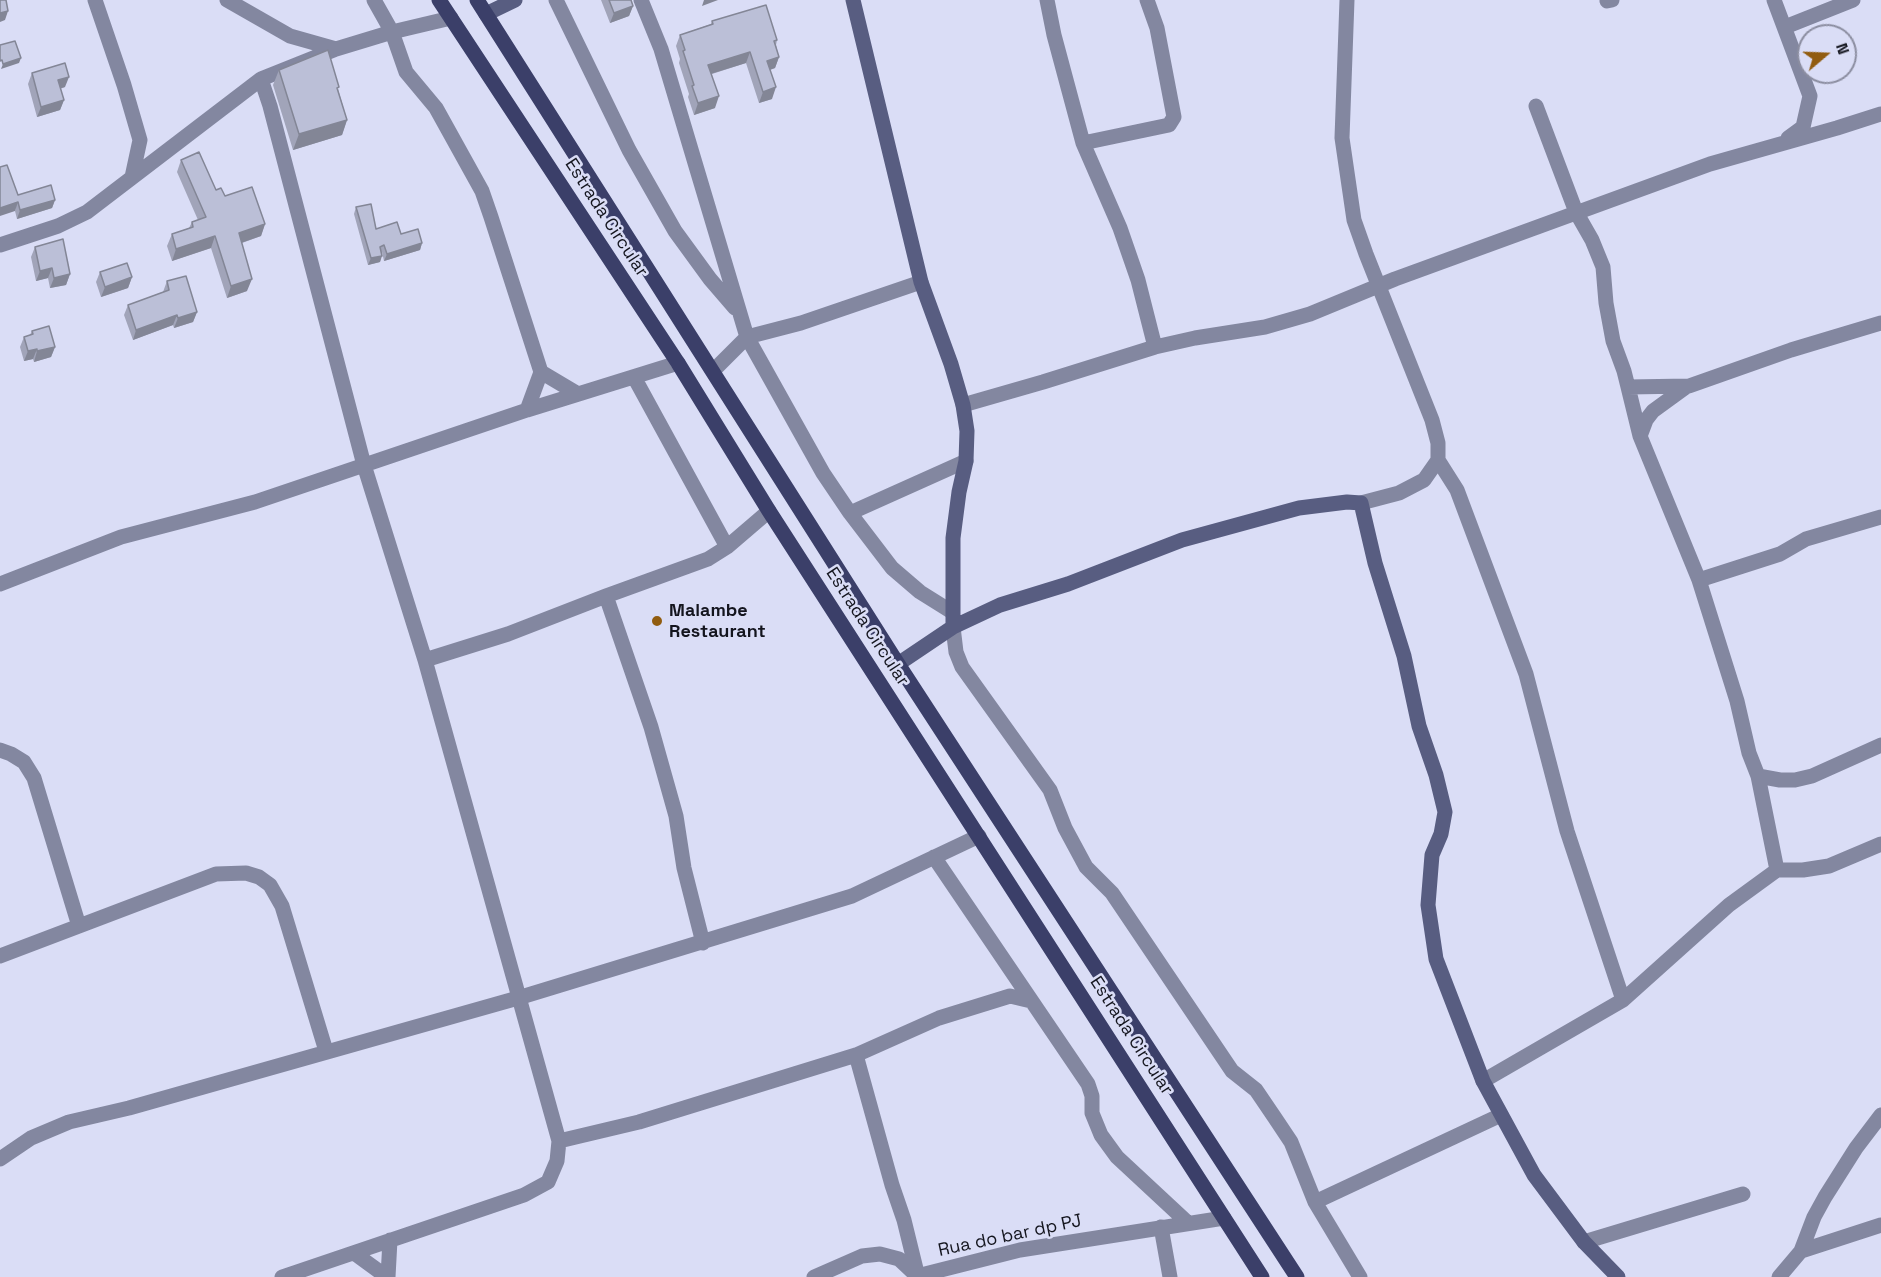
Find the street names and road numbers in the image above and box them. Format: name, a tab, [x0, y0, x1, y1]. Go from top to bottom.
street label: Estrada Circular	[560, 155, 652, 281]
street label: Estrada Circular	[821, 564, 913, 690]
street label: Estrada Circular	[1085, 973, 1177, 1099]
street label: Rua do bar dp PJ	[936, 1210, 1084, 1262]

